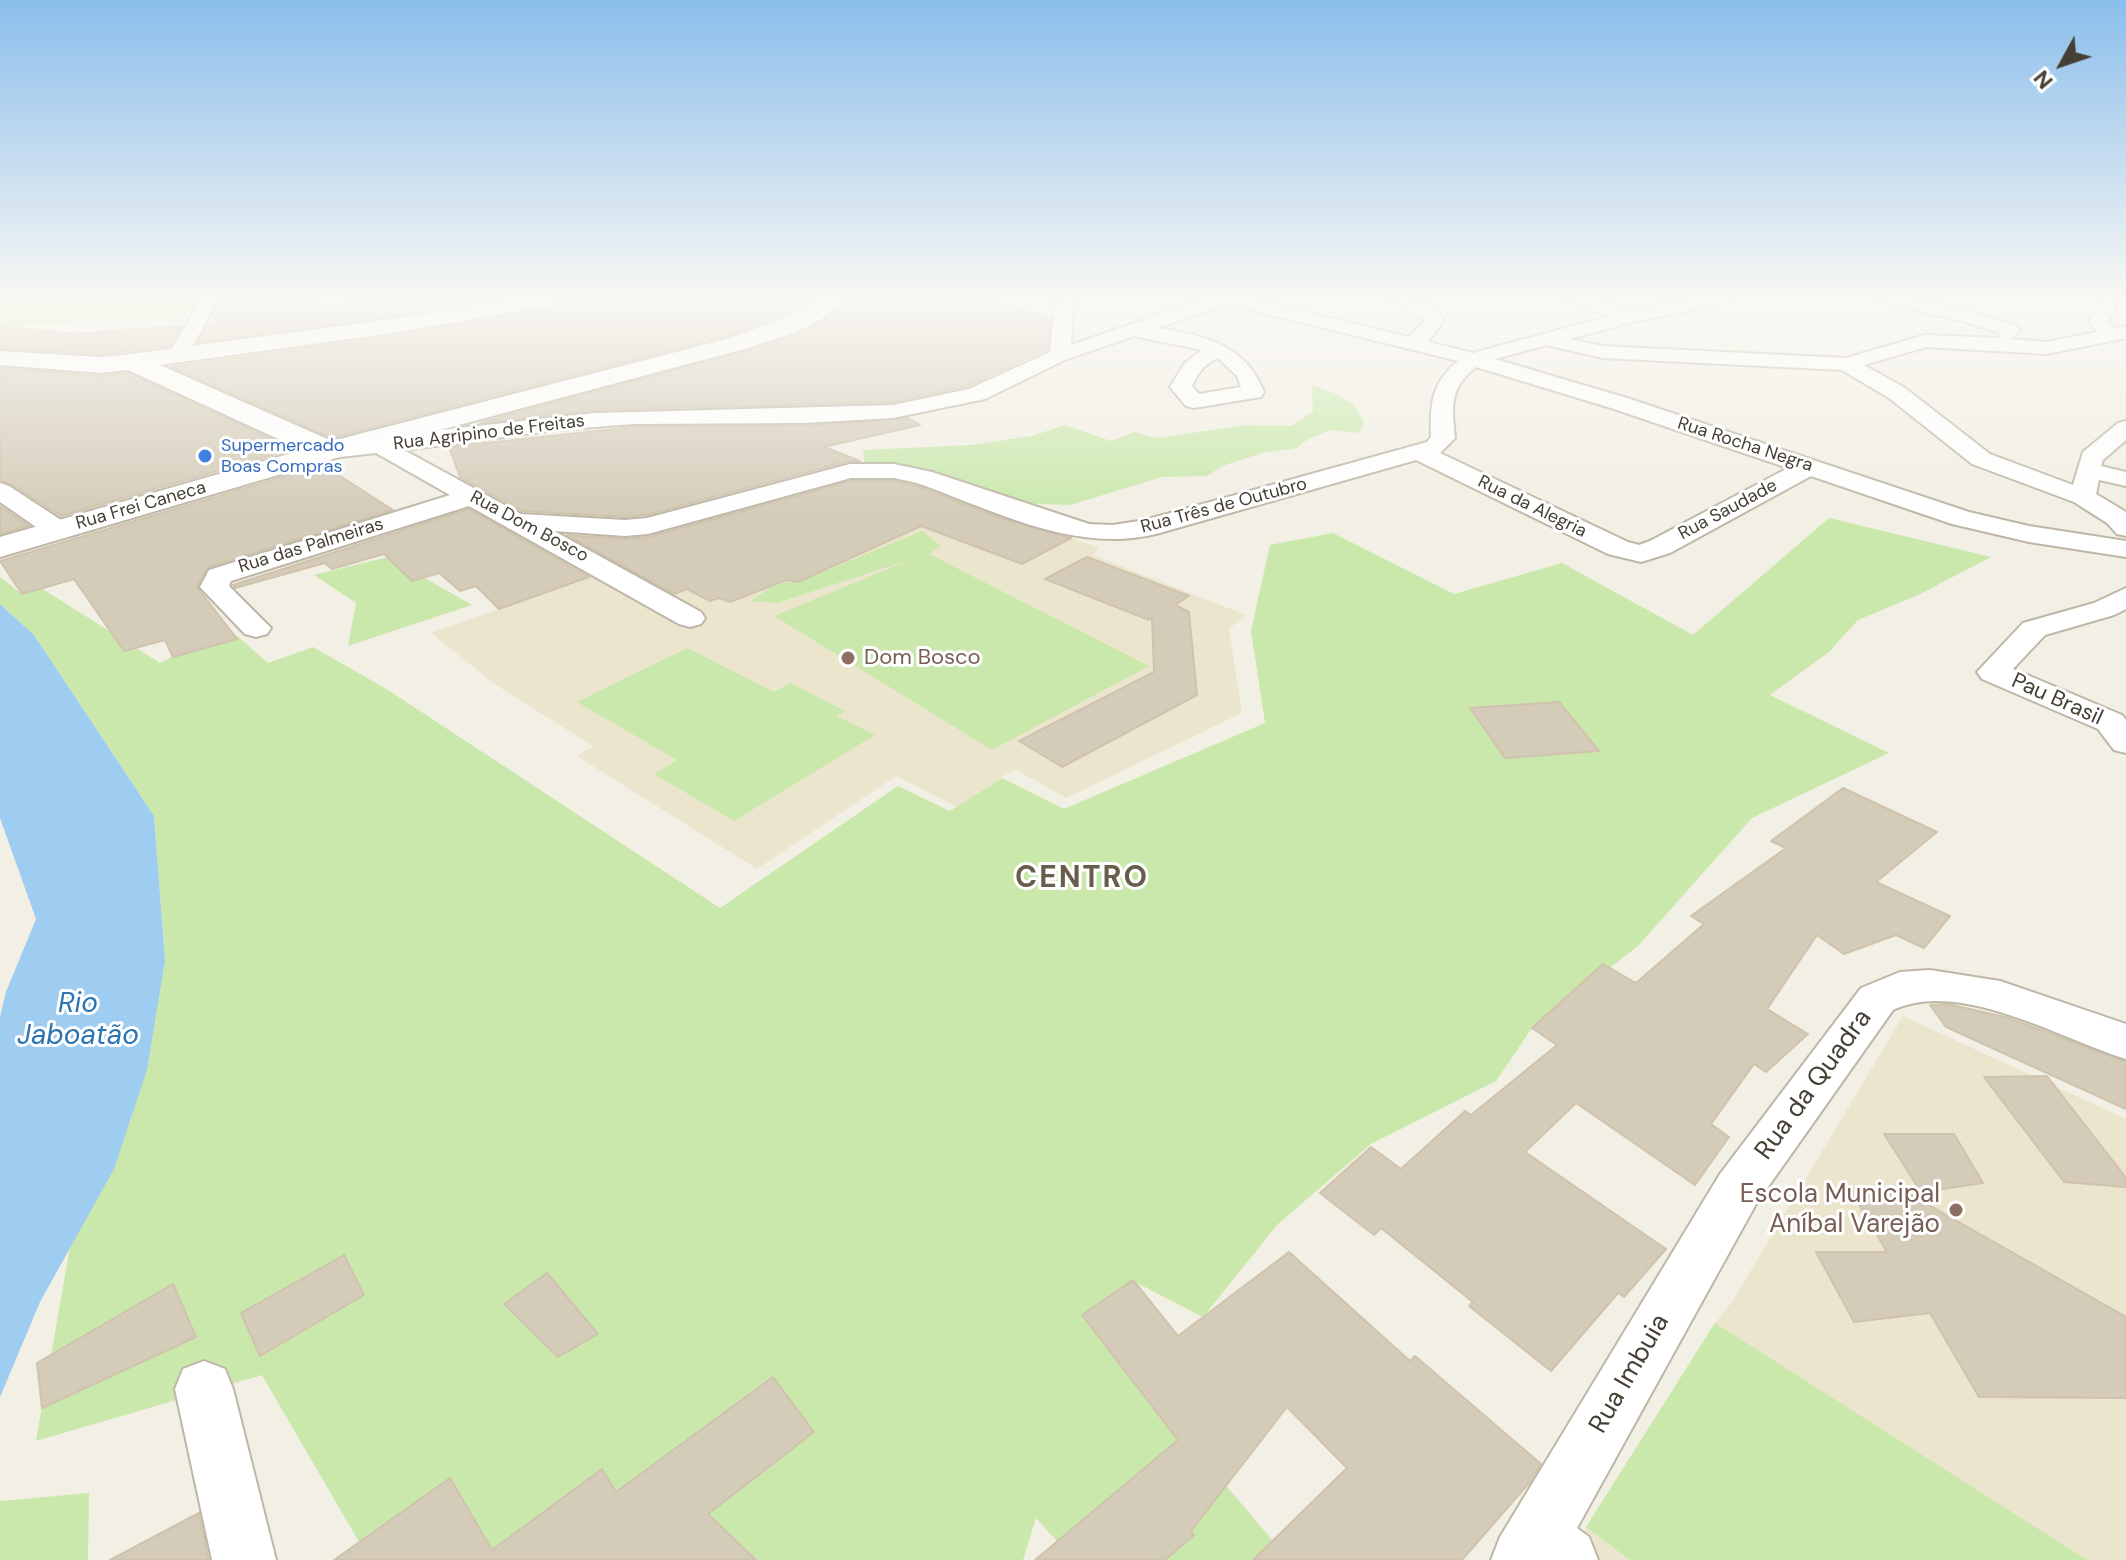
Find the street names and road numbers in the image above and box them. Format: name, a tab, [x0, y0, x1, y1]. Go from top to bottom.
street label: Rua Agripino de Freitas	[392, 411, 586, 455]
street label: Rua Rocha Negra	[1675, 413, 1815, 477]
street label: Rua da Alegria	[1474, 471, 1590, 543]
street label: Rua Três de Outubro	[1139, 473, 1309, 539]
street label: Rua Saudade	[1675, 475, 1781, 545]
street label: Rua Frei Caneca	[74, 477, 208, 535]
street label: Rua Dom Bosco	[466, 487, 592, 567]
street label: Rua das Palmeiras	[236, 514, 386, 578]
street label: Pau Brasil	[2007, 668, 2107, 732]
street label: Rua da Quadra	[1749, 1004, 1879, 1166]
street label: Rua Imbuia	[1583, 1309, 1677, 1439]

